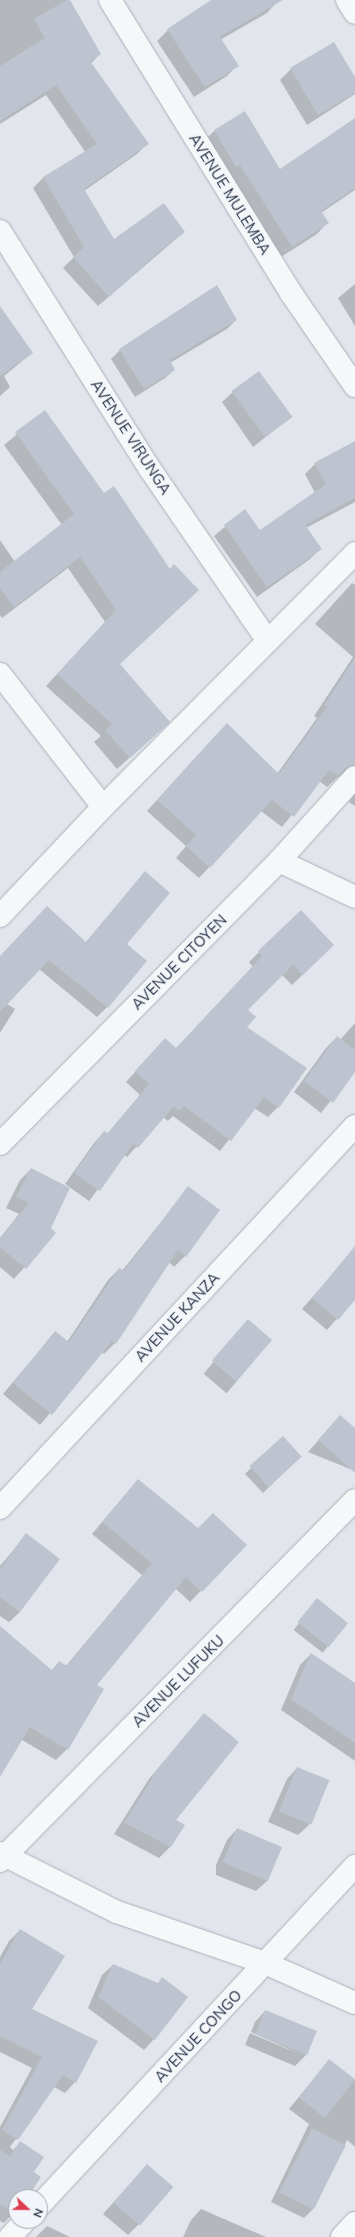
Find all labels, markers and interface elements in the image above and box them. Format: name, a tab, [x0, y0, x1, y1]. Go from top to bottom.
street label: AVENUE MULEMBA	[185, 130, 275, 258]
street label: AVENUE VIRUNGA	[87, 376, 175, 498]
street label: AVENUE CITOYEN	[128, 911, 230, 1013]
street label: AVENUE KANZA	[131, 1269, 223, 1365]
street label: AVENUE LUFUKU	[128, 1631, 228, 1731]
street label: AVENUE CONGO	[151, 1986, 245, 2086]
north arrow	[8, 2189, 48, 2229]
text: N	[30, 2207, 46, 2220]

